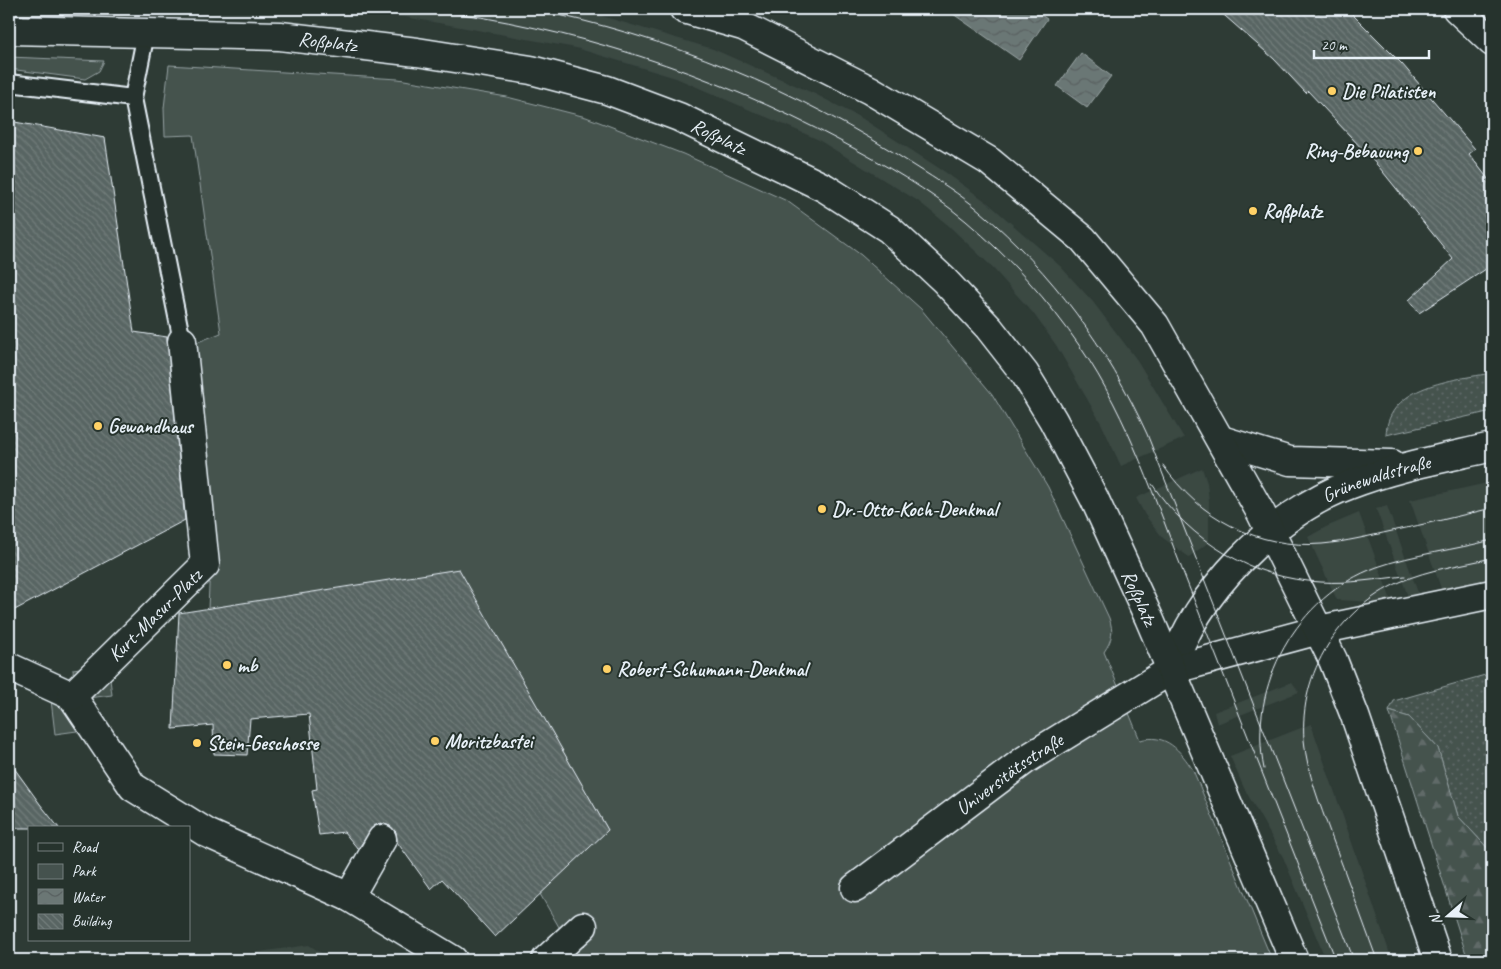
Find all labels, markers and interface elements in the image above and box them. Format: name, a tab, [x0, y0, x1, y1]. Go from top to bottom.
street label: Roßplatz	[297, 26, 361, 58]
scale bar	[1314, 28, 1428, 60]
text: 20 m	[1321, 36, 1348, 55]
place label: Die Pilatisten	[1342, 79, 1436, 104]
marker: Die Pilatisten	[1326, 85, 1338, 97]
street label: Roßplatz	[687, 113, 753, 162]
place label: Ring-Bebauung	[1305, 139, 1410, 164]
marker: Ring-Bebauung	[1412, 145, 1424, 157]
place label: Roßplatz	[1263, 199, 1325, 224]
marker: Roßplatz	[1247, 205, 1259, 217]
place label: Gewandhaus	[108, 414, 195, 439]
marker: Gewandhaus	[92, 420, 104, 432]
street label: Grünewaldstraße	[1318, 449, 1434, 508]
place label: Dr.-Otto-Koch-Denkmal	[832, 497, 1001, 522]
marker: Dr.-Otto-Koch-Denkmal	[816, 503, 828, 515]
street label: Kurt-Masur-Platz	[103, 562, 209, 667]
street label: Roßplatz	[1116, 566, 1164, 632]
place label: mb	[237, 653, 258, 678]
place label: Robert-Schumann-Denkmal	[617, 657, 812, 682]
marker: mb	[221, 659, 233, 671]
marker: Robert-Schumann-Denkmal	[601, 663, 613, 675]
street label: Universitätsstraße	[951, 727, 1069, 821]
place label: Moritzbastei	[445, 729, 535, 754]
place label: Stein-Geschosse	[207, 731, 319, 756]
marker: Moritzbastei	[429, 735, 441, 747]
marker: Stein-Geschosse	[191, 737, 203, 749]
legend	[28, 826, 190, 942]
text: Road	[72, 838, 99, 857]
text: Park	[72, 862, 97, 881]
text: Water	[72, 888, 106, 907]
north arrow	[1424, 892, 1474, 942]
text: N	[1426, 911, 1446, 927]
text: Building	[72, 912, 112, 931]

